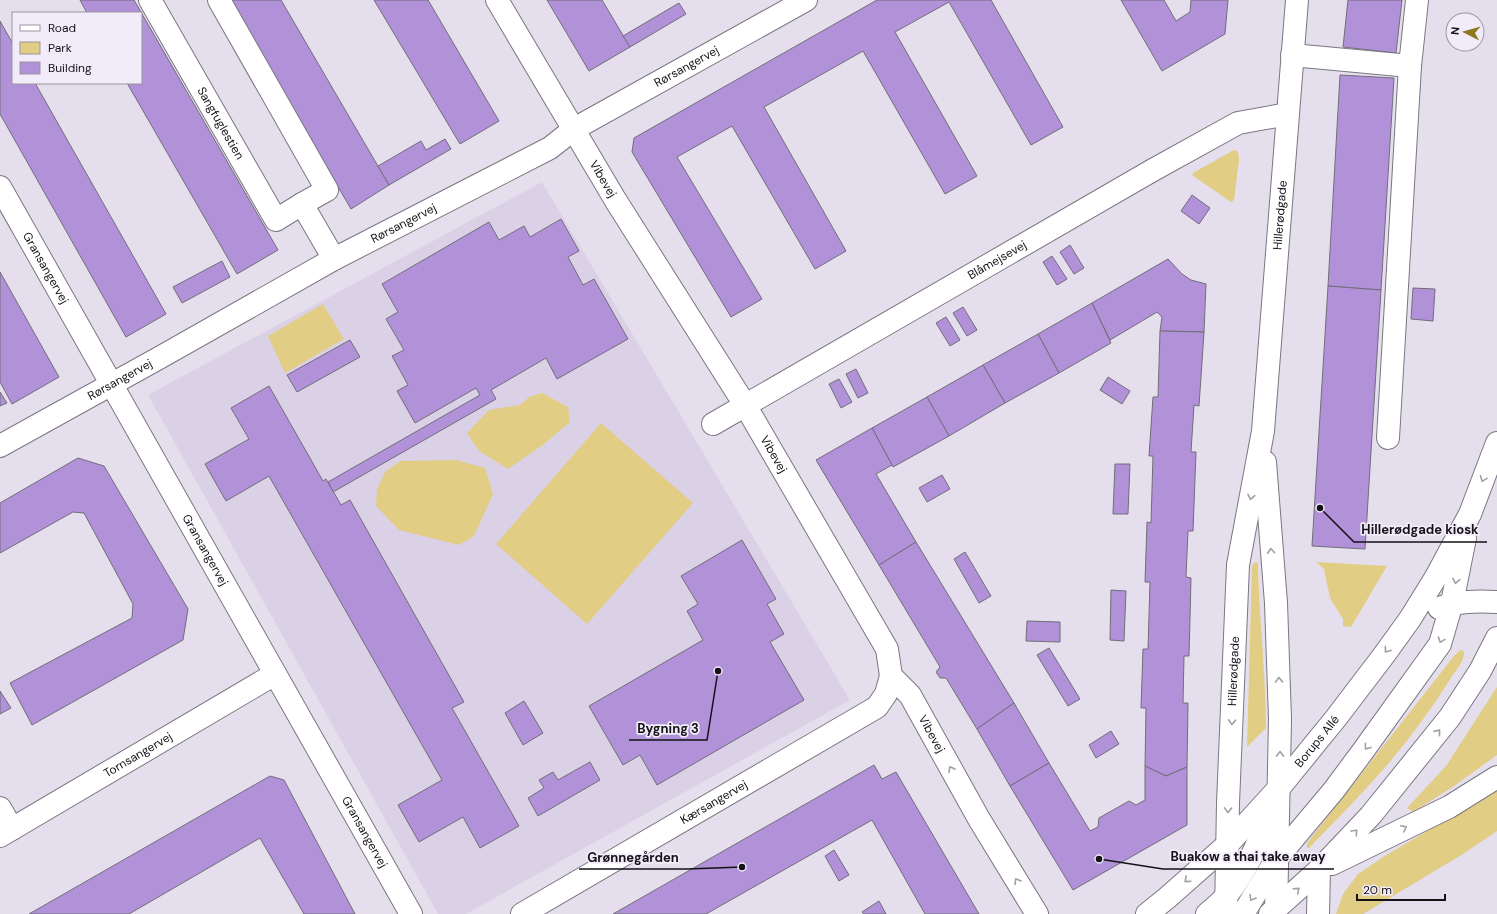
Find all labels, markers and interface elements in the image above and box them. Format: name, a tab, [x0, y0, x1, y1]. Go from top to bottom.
legend	[12, 12, 142, 84]
north arrow	[1445, 12, 1485, 52]
text: Road	[48, 20, 76, 36]
text: N	[1448, 26, 1462, 36]
text: Park	[48, 40, 72, 56]
street label: Rørsangervej	[651, 42, 722, 91]
text: Building	[48, 60, 92, 76]
street label: Sangfuglestien	[193, 84, 248, 163]
street label: Vibevej	[586, 157, 620, 201]
street label: Hillerødgade	[1269, 180, 1291, 251]
street label: Rørsangervej	[368, 200, 439, 247]
street label: Gransangervej	[19, 229, 72, 307]
street label: Blåmejsevej	[965, 237, 1029, 283]
street label: Rørsangervej	[85, 355, 155, 404]
street label: Vibevej	[757, 433, 791, 476]
one-way arrow	[1480, 475, 1488, 483]
one-way arrow	[1247, 493, 1256, 500]
street label: Gransangervej	[179, 511, 232, 589]
callout: Hillerødgade kiosk	[1354, 517, 1487, 542]
text: Hillerødgade kiosk	[1361, 521, 1479, 538]
one-way arrow	[1267, 548, 1276, 554]
one-way arrow	[1453, 578, 1461, 584]
street label: Hillerødgade	[1224, 636, 1243, 706]
one-way arrow	[1437, 636, 1445, 643]
one-way arrow	[1385, 646, 1392, 653]
one-way arrow	[1275, 677, 1283, 683]
street label: Vibevej	[915, 712, 949, 756]
street label: Borups Allé	[1291, 712, 1343, 771]
callout: Bygning 3	[629, 715, 707, 740]
one-way arrow	[1228, 719, 1236, 725]
text: Bygning 3	[637, 720, 699, 737]
street label: Tornsangervej	[101, 728, 175, 781]
one-way arrow	[1434, 729, 1441, 736]
one-way arrow	[1365, 742, 1372, 749]
one-way arrow	[1276, 751, 1284, 757]
one-way arrow	[948, 765, 955, 773]
street label: Kærsangervej	[677, 776, 750, 828]
street label: Gransangervej	[338, 793, 391, 871]
one-way arrow	[1224, 807, 1232, 813]
one-way arrow	[1400, 826, 1407, 833]
one-way arrow	[1350, 829, 1358, 837]
callout: Grønnegården	[579, 844, 687, 869]
callout: Buakow a thai take away	[1163, 844, 1334, 869]
text: Buakow a thai take away	[1170, 848, 1326, 865]
text: Grønnegården	[587, 849, 679, 866]
one-way arrow	[1185, 876, 1192, 883]
scale bar	[1357, 876, 1445, 902]
one-way arrow	[1014, 878, 1021, 885]
text: 20 m	[1363, 882, 1392, 898]
one-way arrow	[1293, 887, 1300, 894]
one-way arrow	[1250, 894, 1257, 901]

